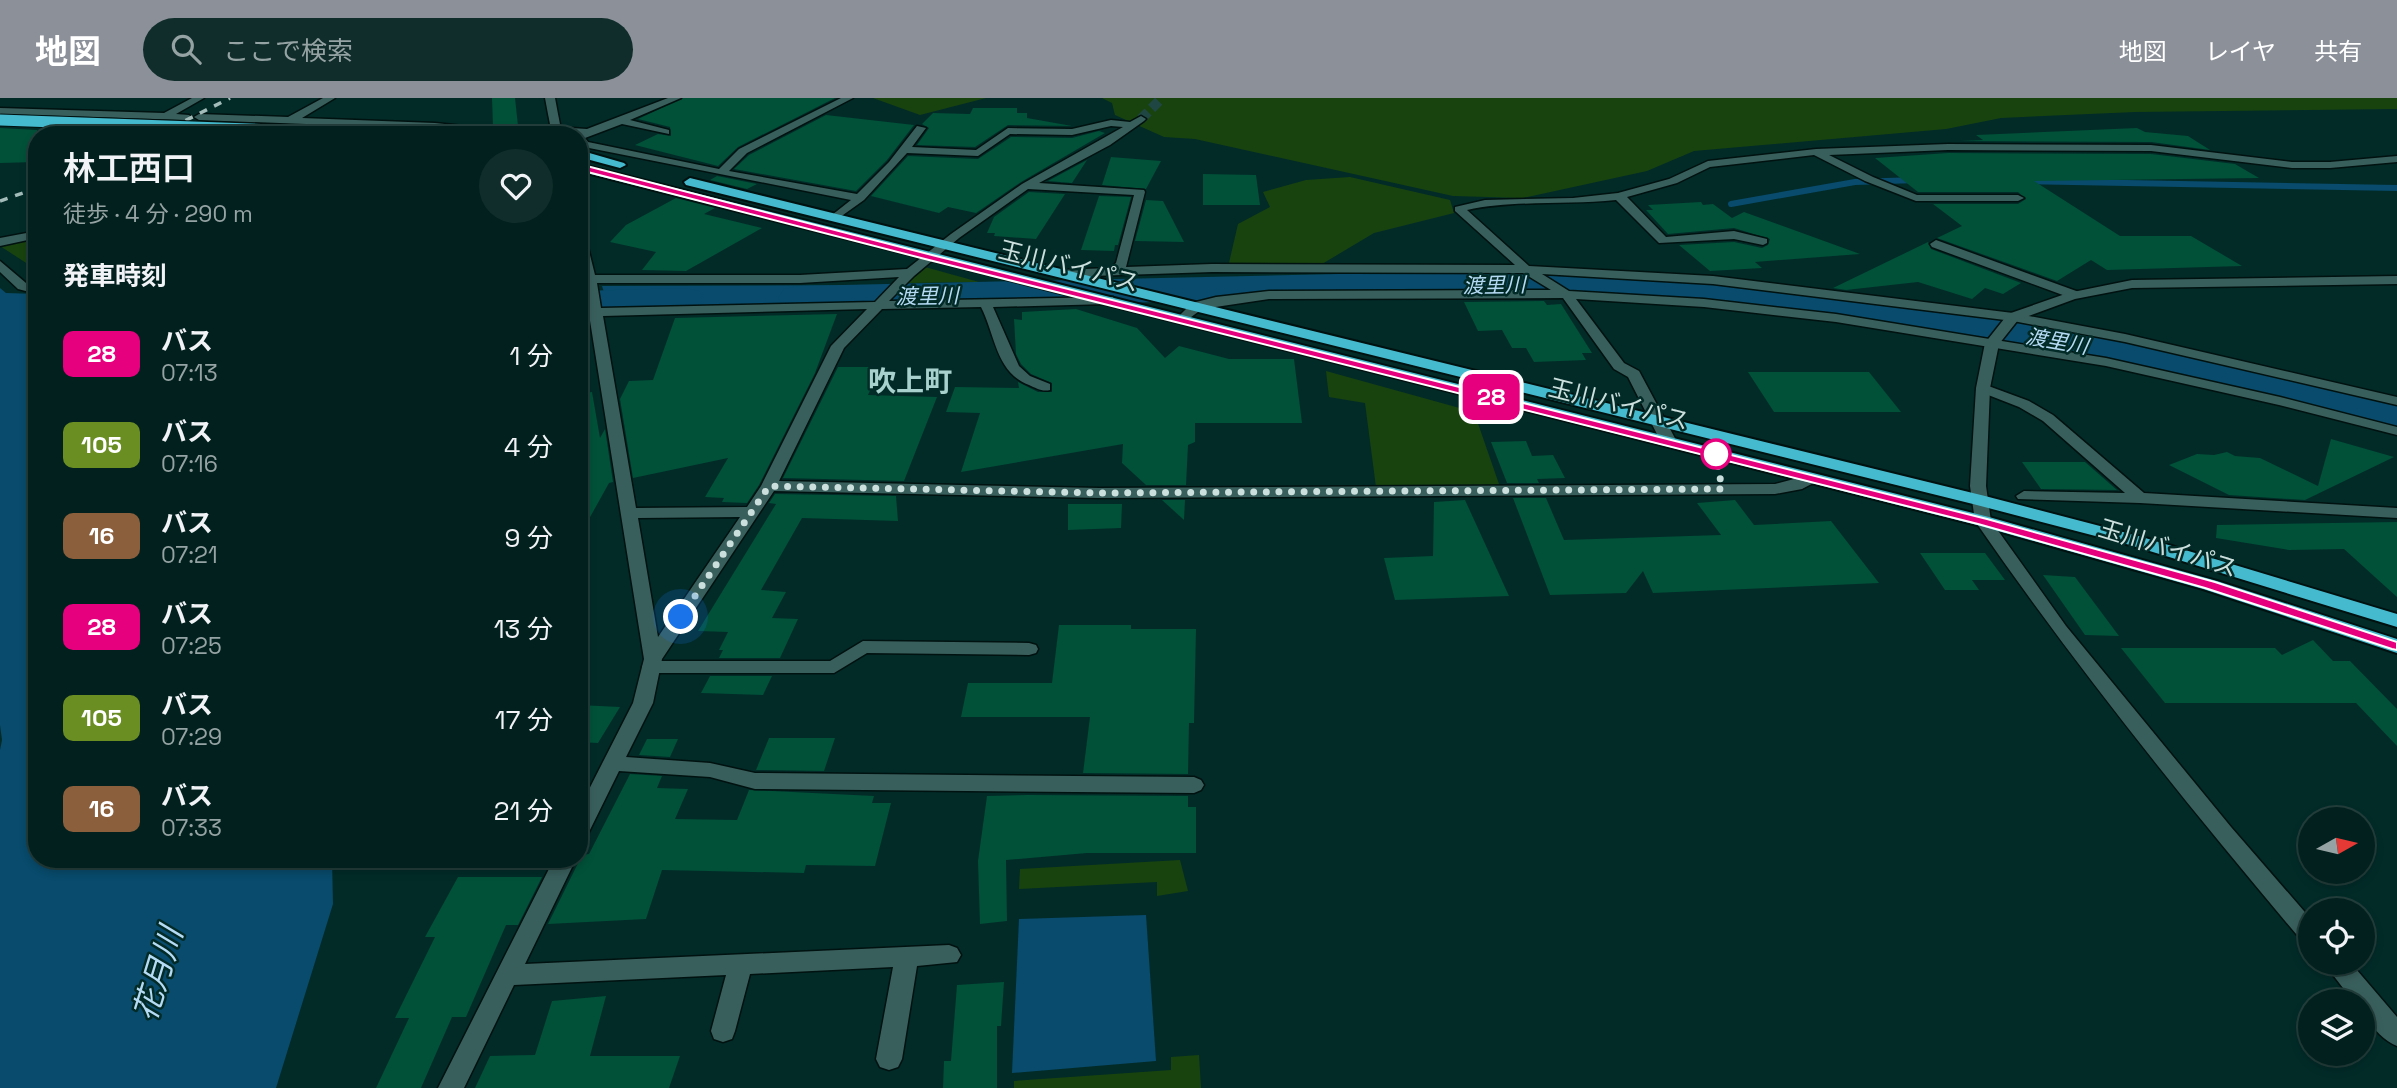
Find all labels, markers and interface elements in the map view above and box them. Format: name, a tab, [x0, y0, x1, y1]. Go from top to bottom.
search box	[143, 18, 633, 81]
icon: search	[167, 30, 205, 68]
text: 地図	[35, 31, 101, 73]
text: ここで検索	[223, 34, 353, 68]
text: 地図	[2119, 36, 2167, 67]
text: レイヤ	[2205, 36, 2276, 67]
text: 共有	[2314, 36, 2362, 67]
text: 林工西口	[63, 148, 195, 190]
button: heart	[479, 149, 553, 223]
text: 徒歩 · 4 分 · 290 m	[63, 199, 253, 229]
street label: 玉川バイパス	[996, 234, 1142, 298]
text: 発車時刻	[63, 259, 167, 293]
water label: 渡里川	[1462, 271, 1528, 299]
water label: 渡里川	[895, 282, 961, 310]
water label: 渡里川	[2024, 322, 2092, 360]
text: バス	[161, 324, 213, 358]
text: 28	[87, 338, 116, 369]
text: 1 分	[509, 339, 553, 373]
text: 07:13	[161, 358, 218, 388]
district label: 吹上町	[868, 363, 952, 399]
street label: 玉川バイパス	[1546, 372, 1692, 436]
line badge: 28	[1460, 374, 1522, 420]
text: 28	[1477, 381, 1505, 412]
text: バス	[161, 415, 213, 449]
text: 105	[81, 429, 122, 460]
text: 4 分	[504, 430, 553, 464]
unlabelled marker	[1701, 439, 1731, 469]
text: 07:16	[161, 449, 218, 479]
text: バス	[161, 506, 213, 540]
street label: 玉川バイパス	[2095, 512, 2241, 584]
text: 16	[89, 520, 114, 551]
text: 9 分	[504, 521, 553, 555]
text: 07:21	[161, 540, 218, 570]
text: バス	[161, 597, 213, 631]
your location	[663, 599, 698, 634]
text: 28	[87, 611, 116, 642]
text: 13 分	[494, 612, 553, 646]
text: 07:25	[161, 631, 222, 661]
text: バス	[161, 688, 213, 722]
text: 105	[81, 702, 122, 733]
text: 17 分	[495, 703, 553, 737]
text: 07:29	[161, 722, 222, 752]
text: バス	[161, 779, 213, 813]
text: 16	[89, 793, 114, 824]
text: 21 分	[494, 794, 553, 828]
north arrow	[2298, 807, 2375, 884]
map controls	[2298, 807, 2375, 1066]
text: 07:33	[161, 813, 222, 843]
button: locate	[2298, 898, 2375, 975]
water label: 花月川	[125, 919, 192, 1026]
button: layers	[2298, 989, 2375, 1066]

